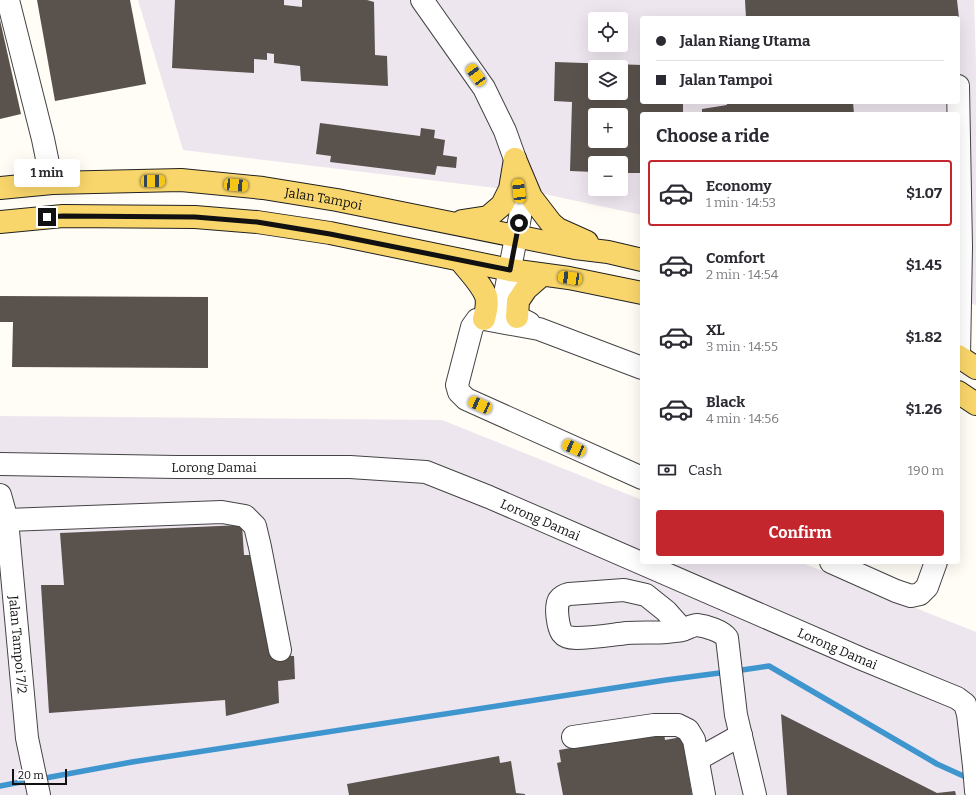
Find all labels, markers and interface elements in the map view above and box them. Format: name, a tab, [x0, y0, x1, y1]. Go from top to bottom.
map controls	[588, 12, 628, 196]
button: locate	[588, 12, 628, 52]
text: Jalan Riang Utama	[680, 32, 810, 50]
button: layers	[588, 60, 628, 100]
car	[464, 62, 488, 88]
text: Jalan Tampoi	[680, 71, 772, 89]
button: +	[588, 108, 628, 148]
text: Choose a ride	[656, 125, 769, 147]
button: −	[588, 156, 628, 196]
callout: 1 min	[14, 159, 80, 187]
text: 1 min	[31, 165, 63, 180]
car	[141, 175, 165, 187]
icon: car	[658, 175, 694, 211]
text: Economy	[706, 177, 772, 195]
car	[224, 178, 248, 192]
car	[512, 178, 526, 204]
street label: Jalan Tampoi	[283, 184, 363, 213]
text: $1.07	[906, 184, 942, 202]
text: 1 min · 14:53	[706, 195, 776, 210]
route end	[38, 208, 56, 226]
route start	[510, 214, 528, 232]
icon: car	[658, 247, 694, 283]
text: Comfort	[706, 249, 765, 267]
text: $1.45	[906, 256, 942, 274]
text: 2 min · 14:54	[706, 267, 778, 282]
car	[557, 270, 583, 286]
icon: car	[658, 319, 694, 355]
text: XL	[706, 321, 725, 339]
text: $1.82	[905, 328, 942, 346]
text: 3 min · 14:55	[706, 339, 778, 354]
icon: car	[658, 391, 694, 427]
text: Black	[706, 393, 745, 411]
car	[467, 395, 493, 415]
text: $1.26	[906, 400, 942, 418]
text: 4 min · 14:56	[706, 411, 779, 426]
car	[561, 438, 587, 458]
icon: cash	[656, 459, 678, 481]
street label: Lorong Damai	[171, 460, 257, 475]
text: Cash	[688, 461, 722, 479]
text: 190 m	[908, 463, 944, 478]
street label: Lorong Damai	[498, 496, 582, 544]
button: Confirm	[656, 510, 944, 556]
street label: Jalan Tampoi 7/2	[6, 594, 30, 694]
street label: Lorong Damai	[795, 625, 880, 673]
scale bar	[12, 767, 67, 786]
text: 20 m	[18, 769, 44, 782]

